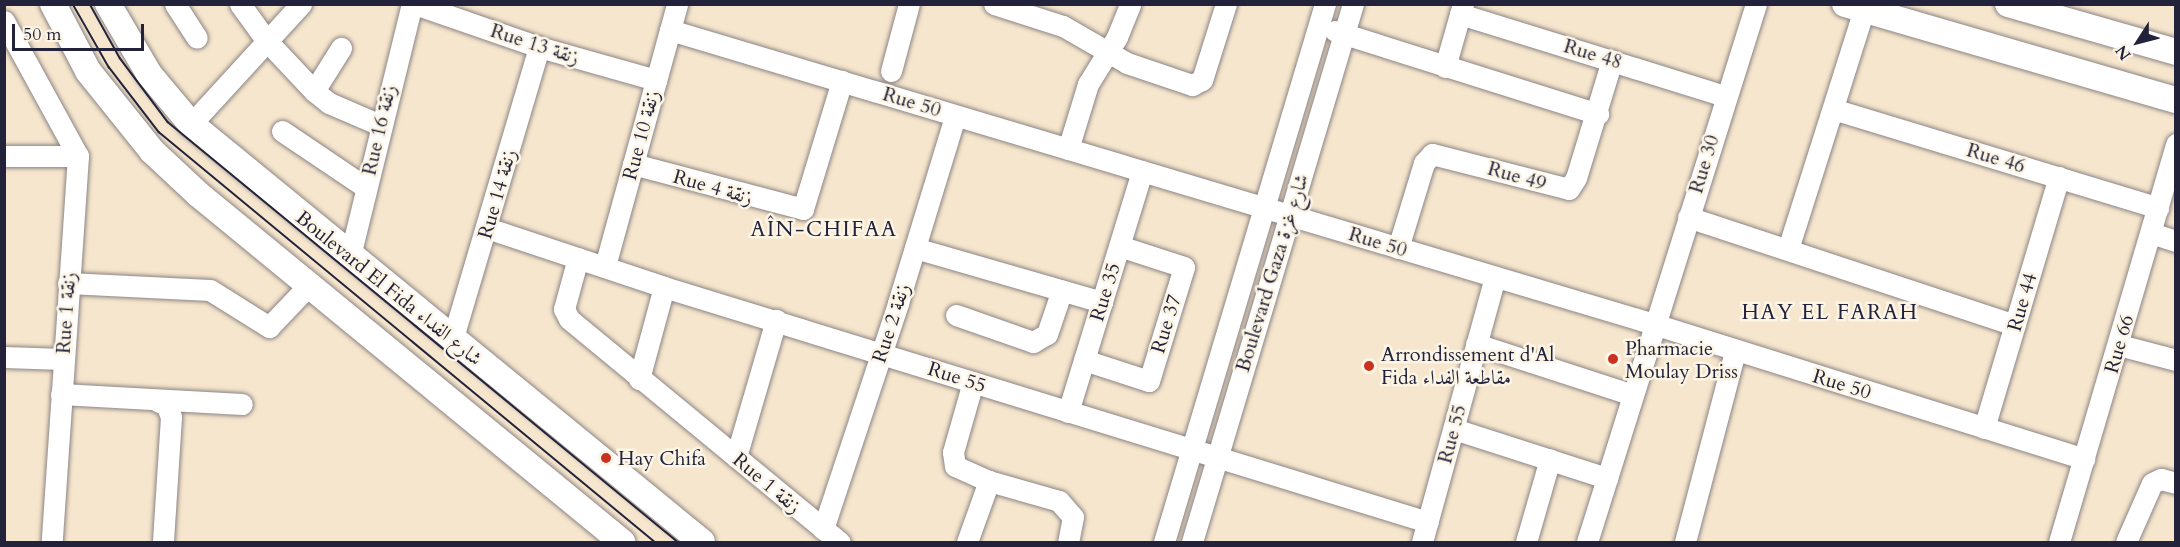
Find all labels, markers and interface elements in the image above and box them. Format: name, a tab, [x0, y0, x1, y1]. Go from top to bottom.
scale bar	[15, 12, 147, 50]
north arrow	[2108, 12, 2168, 72]
street label: Rue 13 زنقة	[488, 18, 582, 70]
text: 50 m	[23, 22, 62, 47]
street label: Rue 48	[1561, 34, 1625, 74]
text: N	[2110, 41, 2136, 65]
street label: Rue 16 زنقة	[357, 82, 401, 178]
street label: Rue 50	[880, 82, 944, 122]
street label: Rue 10 زنقة	[617, 87, 665, 183]
street label: Rue 30	[1684, 132, 1724, 196]
street label: Rue 46	[1964, 138, 2028, 178]
street label: Rue 14 زنقة	[473, 146, 521, 242]
street label: Rue 49	[1485, 156, 1549, 196]
street label: Rue 4 زنقة	[670, 164, 756, 210]
street label: Boulevard Gaza شارع غزة	[1230, 171, 1314, 375]
street label: Boulevard El Fida شارع الفداء	[291, 205, 487, 371]
district label: AÎN-CHIFAA	[750, 217, 898, 243]
street label: Rue 50	[1346, 222, 1410, 262]
street label: Rue 35	[1085, 260, 1125, 324]
street label: Rue 44	[2002, 270, 2042, 334]
street label: Rue 1 زنقة	[51, 271, 81, 355]
street label: Rue 2 زنقة	[867, 280, 915, 366]
street label: Rue 37	[1146, 292, 1186, 356]
district label: HAY EL FARAH	[1741, 300, 1919, 326]
street label: Rue 66	[2099, 312, 2139, 376]
place label: Pharmacie Moulay Driss	[1625, 336, 1738, 383]
place label: Arrondissement d'Al Fida مقاطعة الفداء	[1381, 342, 1554, 389]
marker: Pharmacie Moulay Driss	[1606, 352, 1620, 366]
street label: Rue 55	[925, 356, 989, 398]
marker: Arrondissement d'Al Fida مقاطعة الفداء	[1362, 359, 1376, 373]
street label: Rue 50	[1810, 364, 1874, 404]
street label: Rue 55	[1433, 402, 1471, 466]
place label: Hay Chifa	[618, 446, 706, 470]
street label: Rue 1 زنقة	[728, 448, 806, 518]
marker: Hay Chifa	[599, 451, 613, 465]

